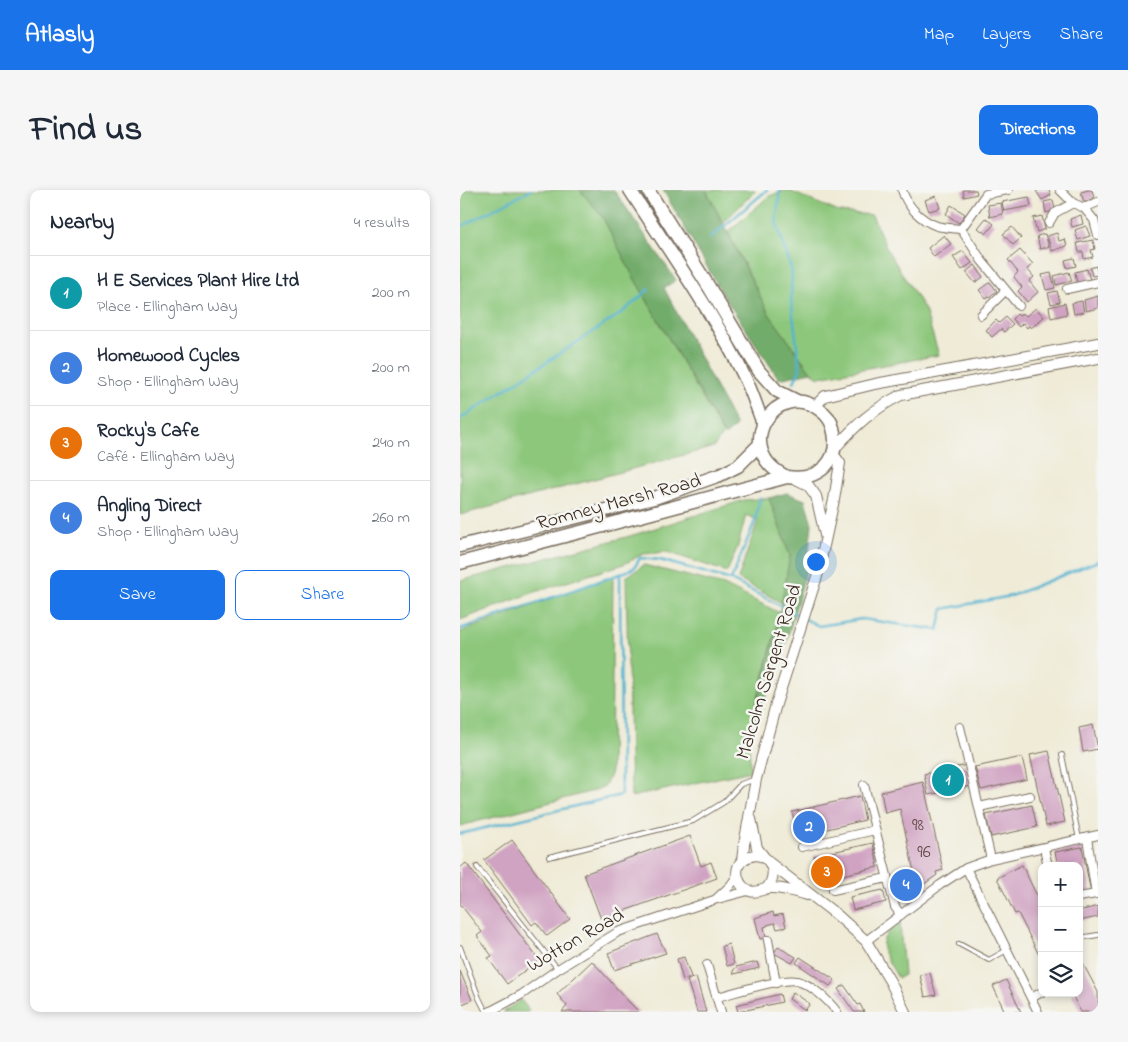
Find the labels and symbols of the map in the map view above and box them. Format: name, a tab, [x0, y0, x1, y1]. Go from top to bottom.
street label: Romney Marsh Road	[534, 467, 704, 539]
your location	[803, 549, 829, 575]
street label: Malcolm Sargent Road	[730, 581, 811, 763]
pin: 1	[932, 761, 964, 799]
pin: 2	[793, 808, 825, 846]
house number: 98	[912, 813, 924, 839]
house number: 96	[917, 840, 931, 866]
pin: 3	[811, 853, 843, 891]
pin: 4	[890, 866, 922, 904]
street label: Wotton Road	[522, 901, 630, 981]

